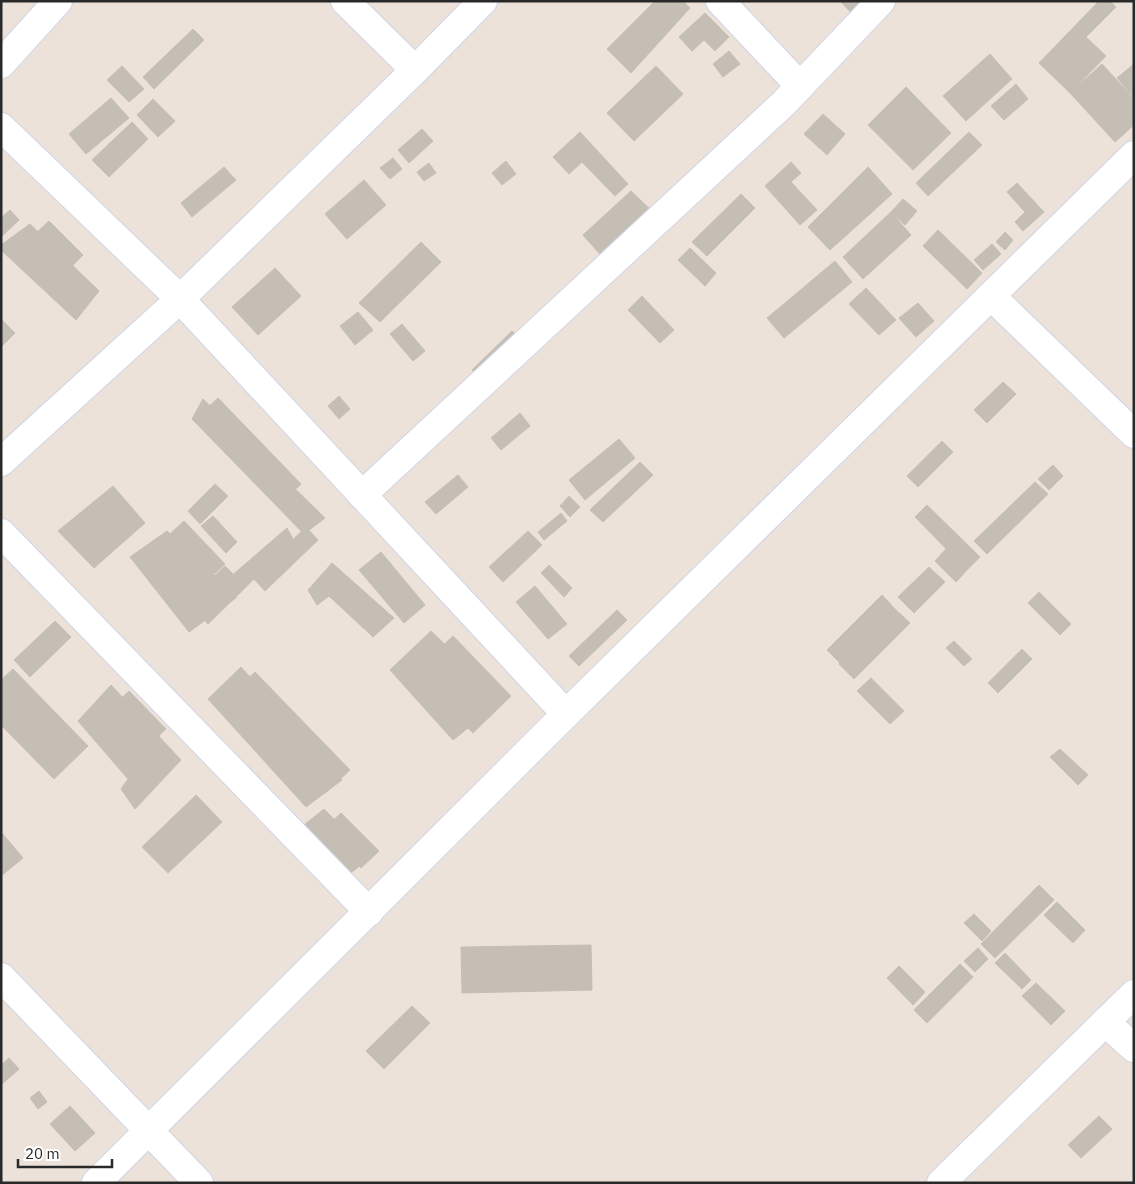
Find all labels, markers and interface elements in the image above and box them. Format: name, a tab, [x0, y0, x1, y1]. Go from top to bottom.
scale bar	[18, 1136, 111, 1168]
text: 20 m	[25, 1144, 60, 1163]

